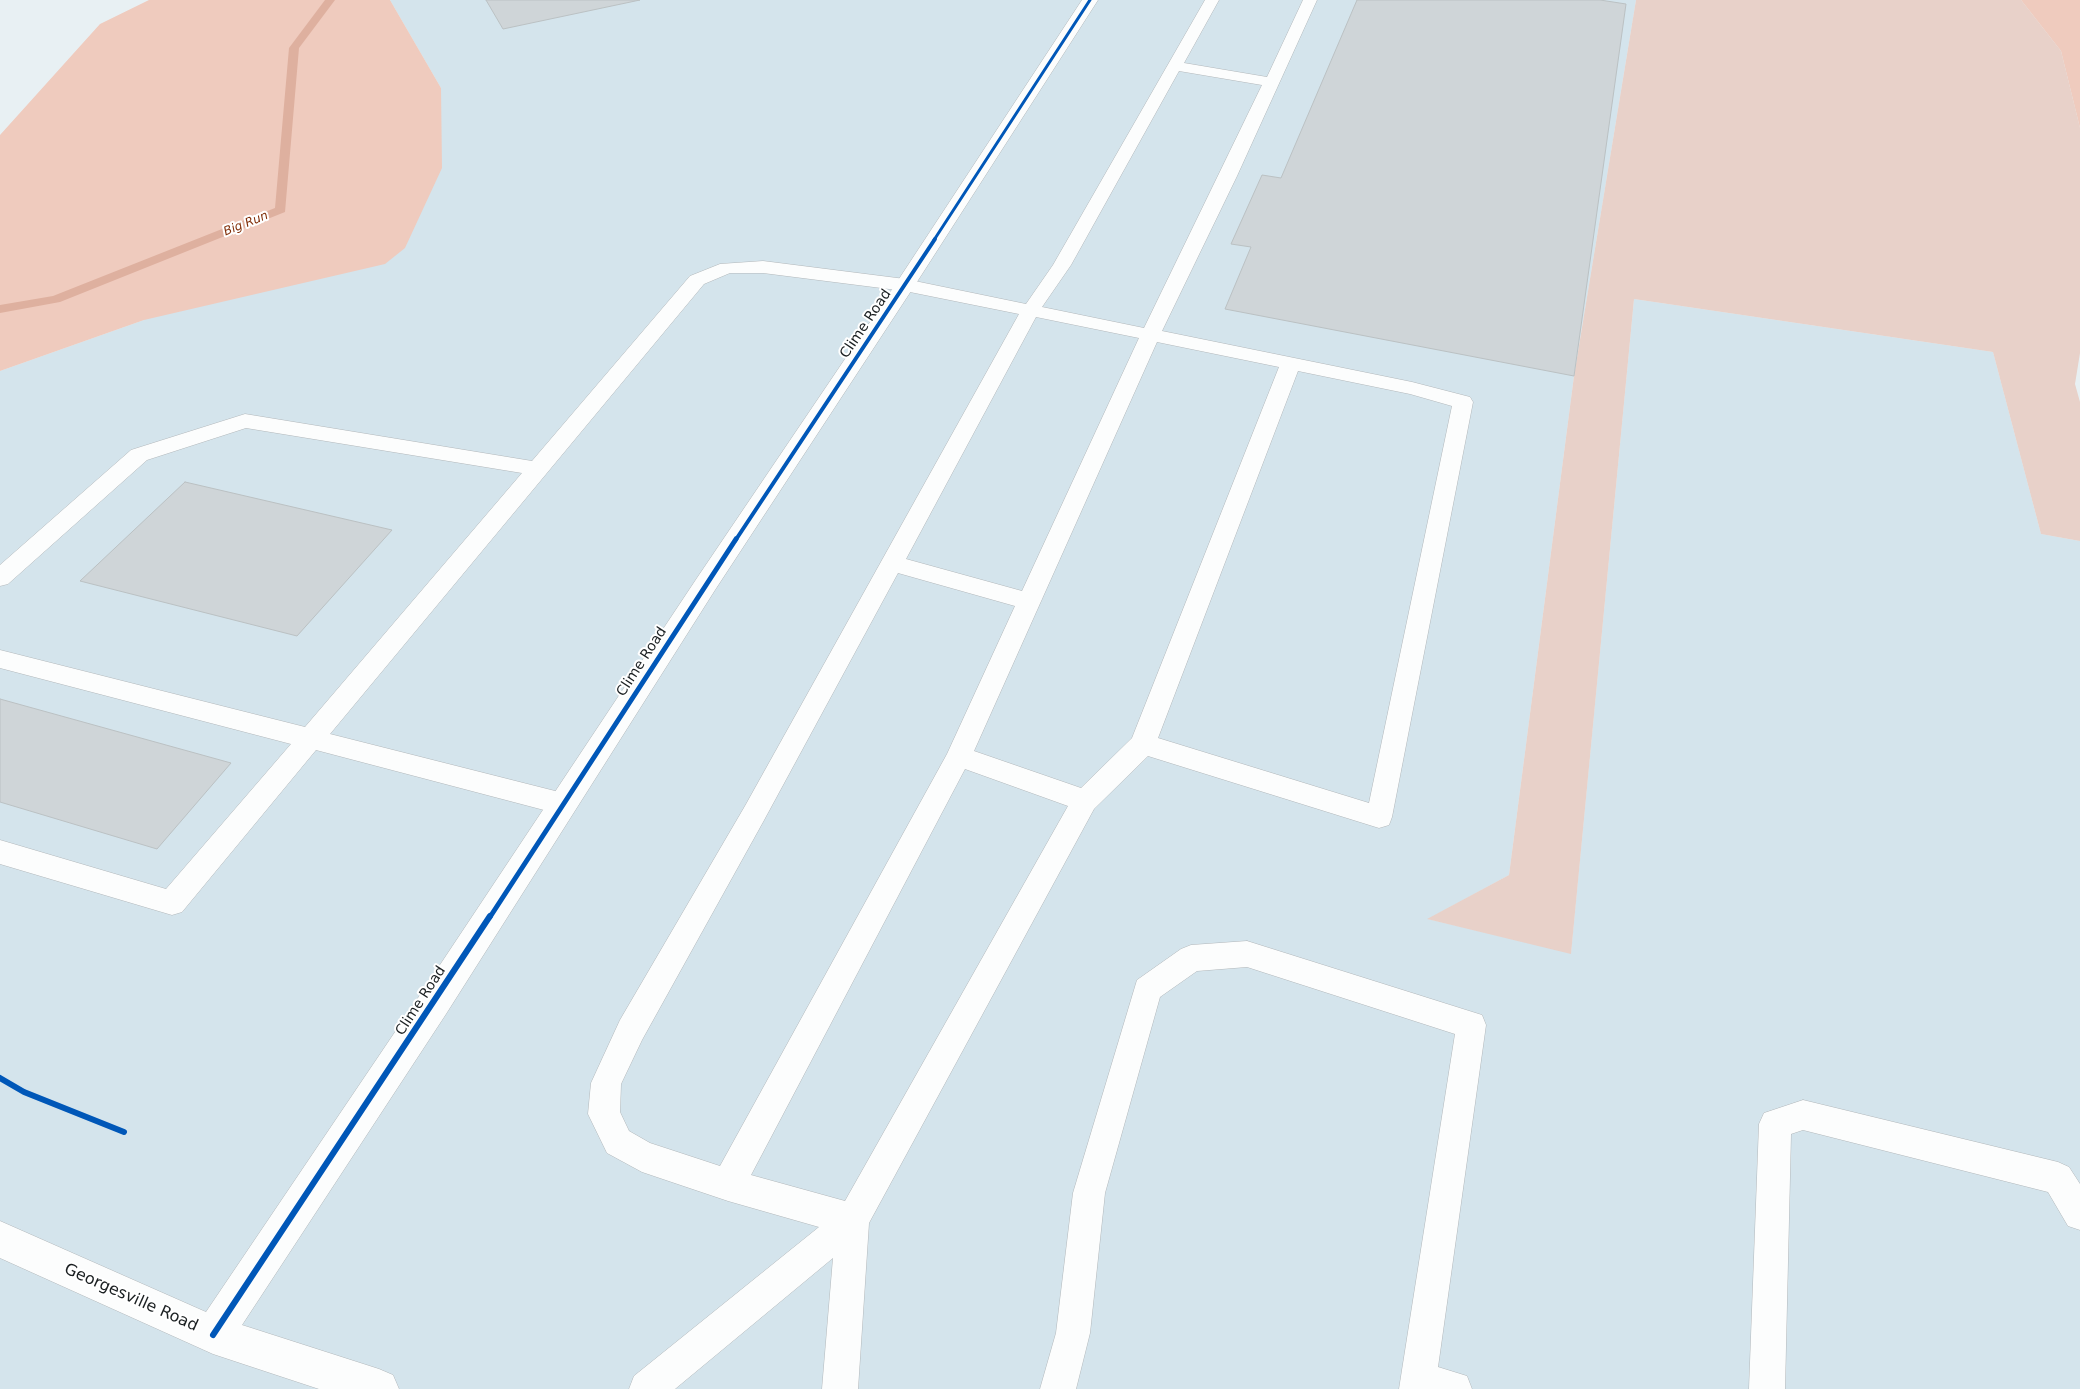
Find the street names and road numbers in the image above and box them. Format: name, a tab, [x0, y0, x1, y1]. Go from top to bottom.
street label: Clime Road	[837, 286, 895, 362]
street label: Clime Road	[613, 624, 671, 700]
street label: Clime Road	[392, 963, 450, 1039]
street label: Georgesville Road	[61, 1260, 201, 1336]

